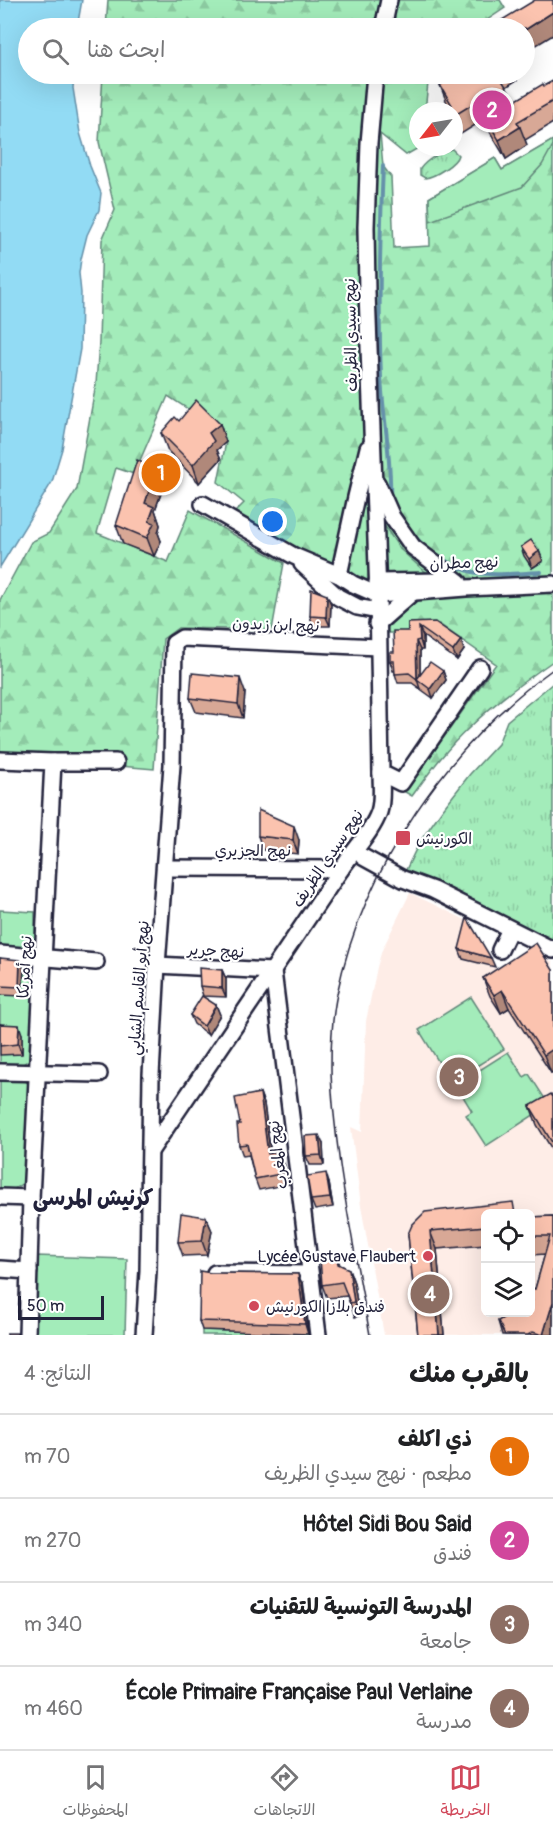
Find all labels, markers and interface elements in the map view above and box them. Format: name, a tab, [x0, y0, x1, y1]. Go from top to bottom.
search box	[18, 18, 535, 84]
icon: search	[39, 35, 72, 68]
text: ابحث هنا	[87, 36, 165, 64]
pin: 2	[472, 88, 512, 132]
north arrow	[409, 102, 463, 156]
street label: نهج سيدي الظريف	[340, 278, 363, 392]
pin: 1	[142, 450, 180, 496]
your location	[258, 507, 287, 536]
street label: نهج مطران	[429, 552, 499, 574]
street label: نهج ابن زيدون	[232, 613, 320, 637]
street label: نهج سيدي الظريف	[288, 806, 369, 912]
marker: الكورنيش	[394, 829, 412, 847]
place label: الكورنيش	[416, 829, 472, 849]
street label: نهج الجزيري	[215, 841, 291, 862]
street label: نهج أبو القاسم الشابي	[124, 920, 158, 1056]
street label: نهج أمريكا	[13, 935, 37, 999]
street label: نهج جرير	[185, 939, 245, 962]
pin: 3	[440, 1054, 478, 1100]
street label: نهج المغرب	[264, 1119, 292, 1190]
district label: كرنيش المرسى	[33, 1184, 154, 1212]
map controls	[481, 1209, 535, 1317]
button: locate	[481, 1209, 535, 1263]
place label: Lycée Gustave Flaubert	[257, 1247, 417, 1267]
marker: Lycée Gustave Flaubert	[421, 1249, 435, 1263]
button: layers	[481, 1263, 535, 1317]
pin: 4	[410, 1272, 450, 1316]
scale bar	[18, 1293, 104, 1320]
text: 50 m	[27, 1296, 64, 1316]
place label: فندق بلازا الكورنيش	[266, 1297, 385, 1317]
marker: فندق بلازا الكورنيش	[247, 1299, 261, 1313]
text: بالقرب منك	[409, 1358, 529, 1390]
text: النتائج: 4	[24, 1361, 91, 1386]
text: ذي اكلف	[398, 1425, 472, 1453]
text: 70 m	[24, 1444, 70, 1469]
text: 1	[506, 1444, 513, 1469]
text: مطعم · نهج سيدي الظريف	[264, 1461, 472, 1486]
text: Hôtel Sidi Bou Said	[302, 1510, 472, 1538]
text: 270 m	[24, 1528, 82, 1553]
text: 2	[504, 1528, 515, 1553]
text: فندق	[433, 1541, 472, 1566]
text: المدرسة التونسية للتقنيات	[250, 1593, 472, 1621]
text: 340 m	[24, 1612, 83, 1637]
text: 3	[504, 1612, 515, 1637]
text: جامعة	[420, 1629, 472, 1654]
text: École Primaire Française Paul Verlaine	[126, 1678, 472, 1706]
text: 460 m	[24, 1696, 83, 1721]
text: 4	[504, 1696, 515, 1721]
text: مدرسة	[416, 1709, 472, 1734]
tab: المحفوظات	[63, 1761, 128, 1824]
tab: الاتجاهات	[254, 1761, 315, 1824]
tab: الخريطة	[441, 1761, 490, 1824]

